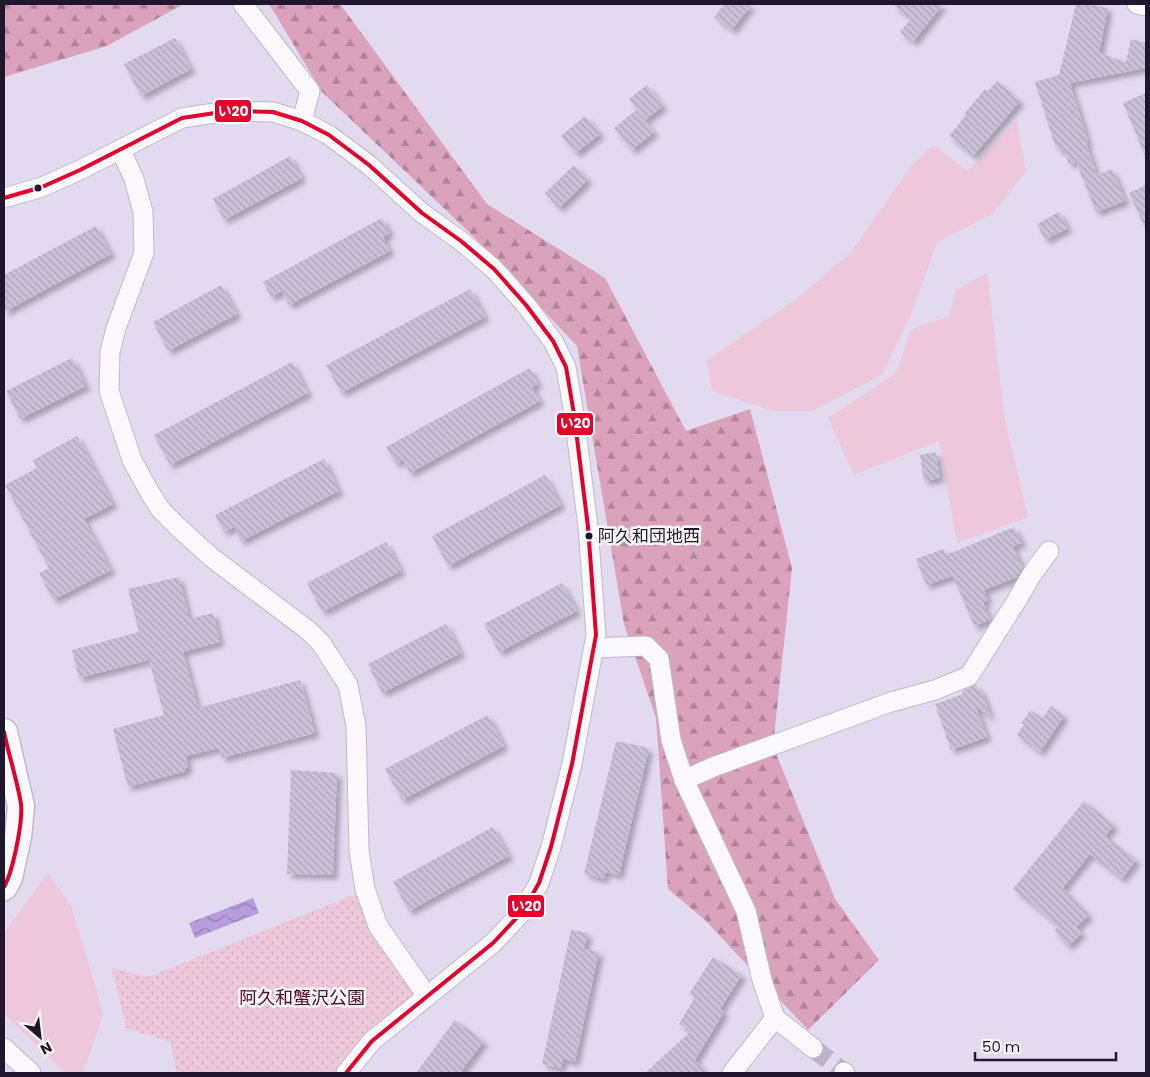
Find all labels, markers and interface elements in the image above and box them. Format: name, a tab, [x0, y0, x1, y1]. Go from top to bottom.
line badge: い20	[214, 99, 252, 123]
text: い20	[217, 101, 249, 121]
unlabelled marker	[33, 183, 43, 193]
line badge: い20	[556, 412, 594, 436]
text: い20	[559, 413, 591, 433]
place label: 阿久和団地西	[598, 524, 700, 548]
marker: 阿久和団地西	[584, 531, 594, 541]
line badge: い20	[507, 894, 545, 918]
text: い20	[510, 896, 542, 916]
park label: 阿久和蟹沢公園	[239, 985, 365, 1010]
north arrow	[15, 1012, 65, 1062]
scale bar	[975, 1030, 1116, 1062]
text: 50 m	[982, 1036, 1020, 1057]
text: N	[37, 1037, 55, 1060]

